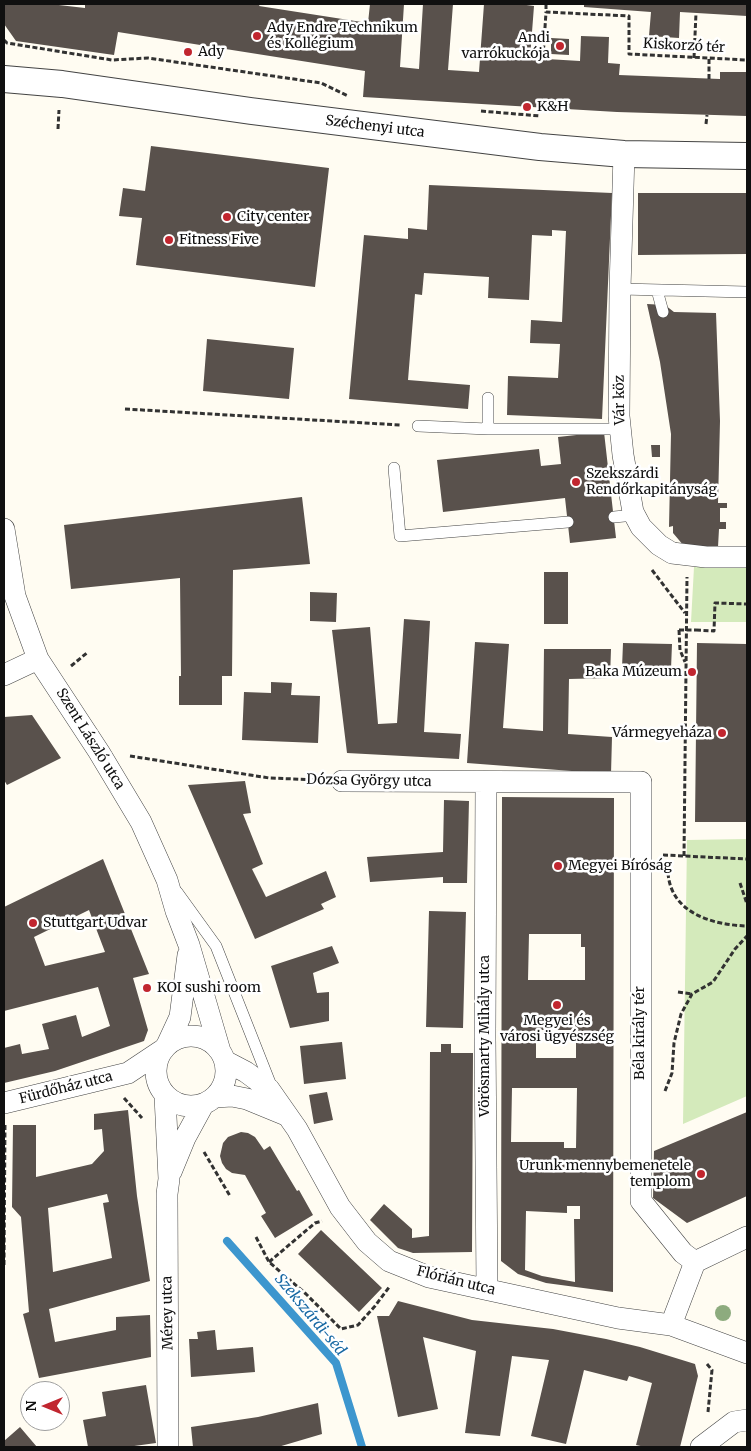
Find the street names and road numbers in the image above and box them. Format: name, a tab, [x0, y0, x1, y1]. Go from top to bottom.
street label: Kiskorzó tér	[643, 35, 725, 57]
street label: Széchenyi utca	[324, 113, 426, 141]
street label: Vár köz	[611, 375, 629, 425]
street label: Szent László utca	[52, 685, 128, 793]
street label: Dózsa György utca	[306, 772, 432, 790]
street label: Vörösmarty Mihály utca	[477, 955, 493, 1117]
street label: Béla király tér	[632, 986, 648, 1080]
street label: Fürdőház utca	[18, 1068, 114, 1108]
street label: Flórián utca	[415, 1263, 497, 1299]
street label: Mérey utca	[159, 1276, 177, 1350]

